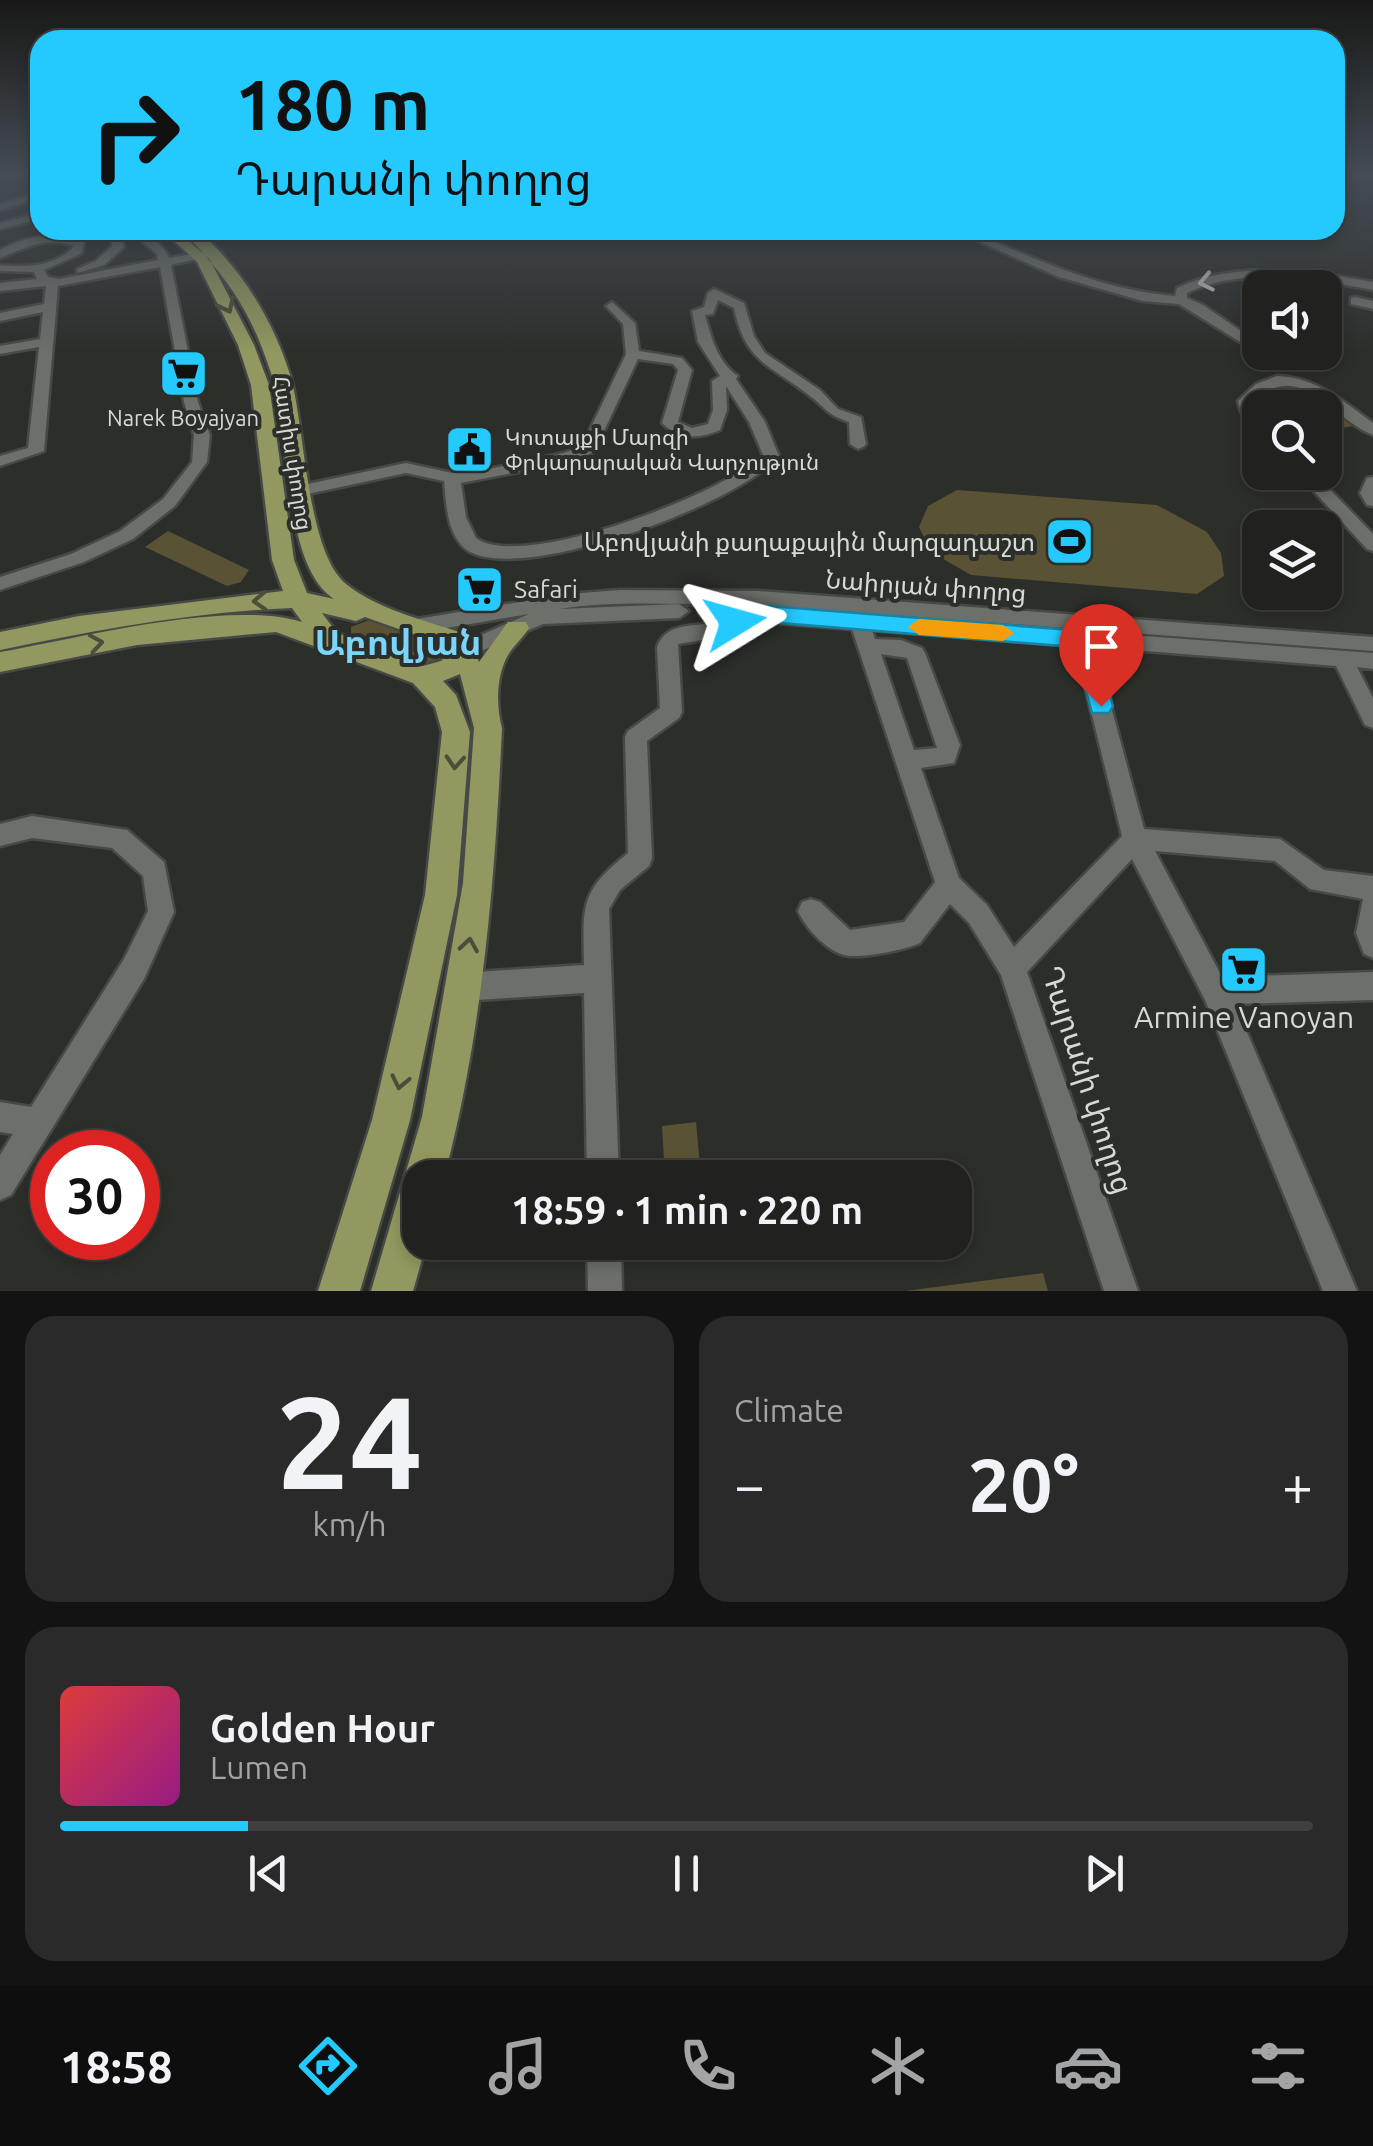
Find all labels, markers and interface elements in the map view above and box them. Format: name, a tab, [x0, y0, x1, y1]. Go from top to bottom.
text: 180 m	[235, 65, 430, 143]
icon: right	[70, 70, 200, 200]
text: Դարանի փողոց	[235, 153, 592, 204]
map controls	[1242, 270, 1342, 610]
button: sound	[1242, 270, 1342, 370]
one-way arrow	[1198, 271, 1215, 292]
one-way arrow	[215, 295, 234, 313]
supermarket icon: Narek Boyajyan	[157, 348, 209, 400]
street label: Հատիս փողոց	[268, 374, 318, 532]
button: search	[1242, 390, 1342, 490]
place label: Narek Boyajyan	[107, 405, 259, 430]
public building icon: Կոտայքի Մարզի Փրկարարական Վարչություն	[444, 424, 496, 476]
place label: Կոտայքի Մարզի Փրկարարական Վարչություն	[505, 424, 819, 475]
button: layers	[1242, 510, 1342, 610]
sports icon: Աբովյանի քաղաքային մարզադաշտ	[1044, 516, 1096, 568]
place label: Աբովյանի քաղաքային մարզադաշտ	[584, 528, 1035, 557]
supermarket icon: Safari	[453, 563, 505, 615]
street label: Նաիրյան փողոց	[825, 565, 1027, 608]
position arrow	[683, 570, 787, 674]
place label: Safari	[514, 575, 578, 603]
one-way arrow	[251, 590, 267, 611]
pin	[1059, 604, 1144, 707]
icon: arrive	[1074, 619, 1129, 674]
district label: Աբովյան	[314, 622, 482, 663]
one-way arrow	[87, 633, 104, 654]
one-way arrow	[444, 755, 466, 771]
one-way arrow	[458, 936, 479, 953]
supermarket icon: Armine Vanoyan	[1218, 943, 1270, 995]
street label: Դարանի փողոց	[1034, 961, 1141, 1198]
place label: Armine Vanoyan	[1134, 1000, 1354, 1034]
one-way arrow	[391, 1073, 412, 1090]
speed limit sign: 30	[30, 1130, 160, 1260]
text: 18:59 · 1 min · 220 m	[511, 1189, 863, 1231]
text: 24	[276, 1368, 423, 1514]
text: Climate	[734, 1392, 844, 1428]
text: 20°	[968, 1442, 1079, 1526]
text: −	[734, 1454, 765, 1515]
text: +	[1282, 1454, 1313, 1515]
text: km/h	[313, 1506, 386, 1542]
text: Golden Hour	[210, 1707, 435, 1749]
text: Lumen	[210, 1749, 308, 1785]
icon: previous	[241, 1846, 296, 1901]
icon: pause	[659, 1846, 714, 1901]
icon: next	[1077, 1846, 1132, 1901]
icon: directions	[293, 2031, 363, 2101]
icon: music	[483, 2031, 553, 2101]
icon: phone	[673, 2031, 743, 2101]
icon: climate	[863, 2031, 933, 2101]
icon: car	[1053, 2031, 1123, 2101]
icon: filters	[1243, 2031, 1313, 2101]
text: 18:58	[60, 2041, 173, 2092]

